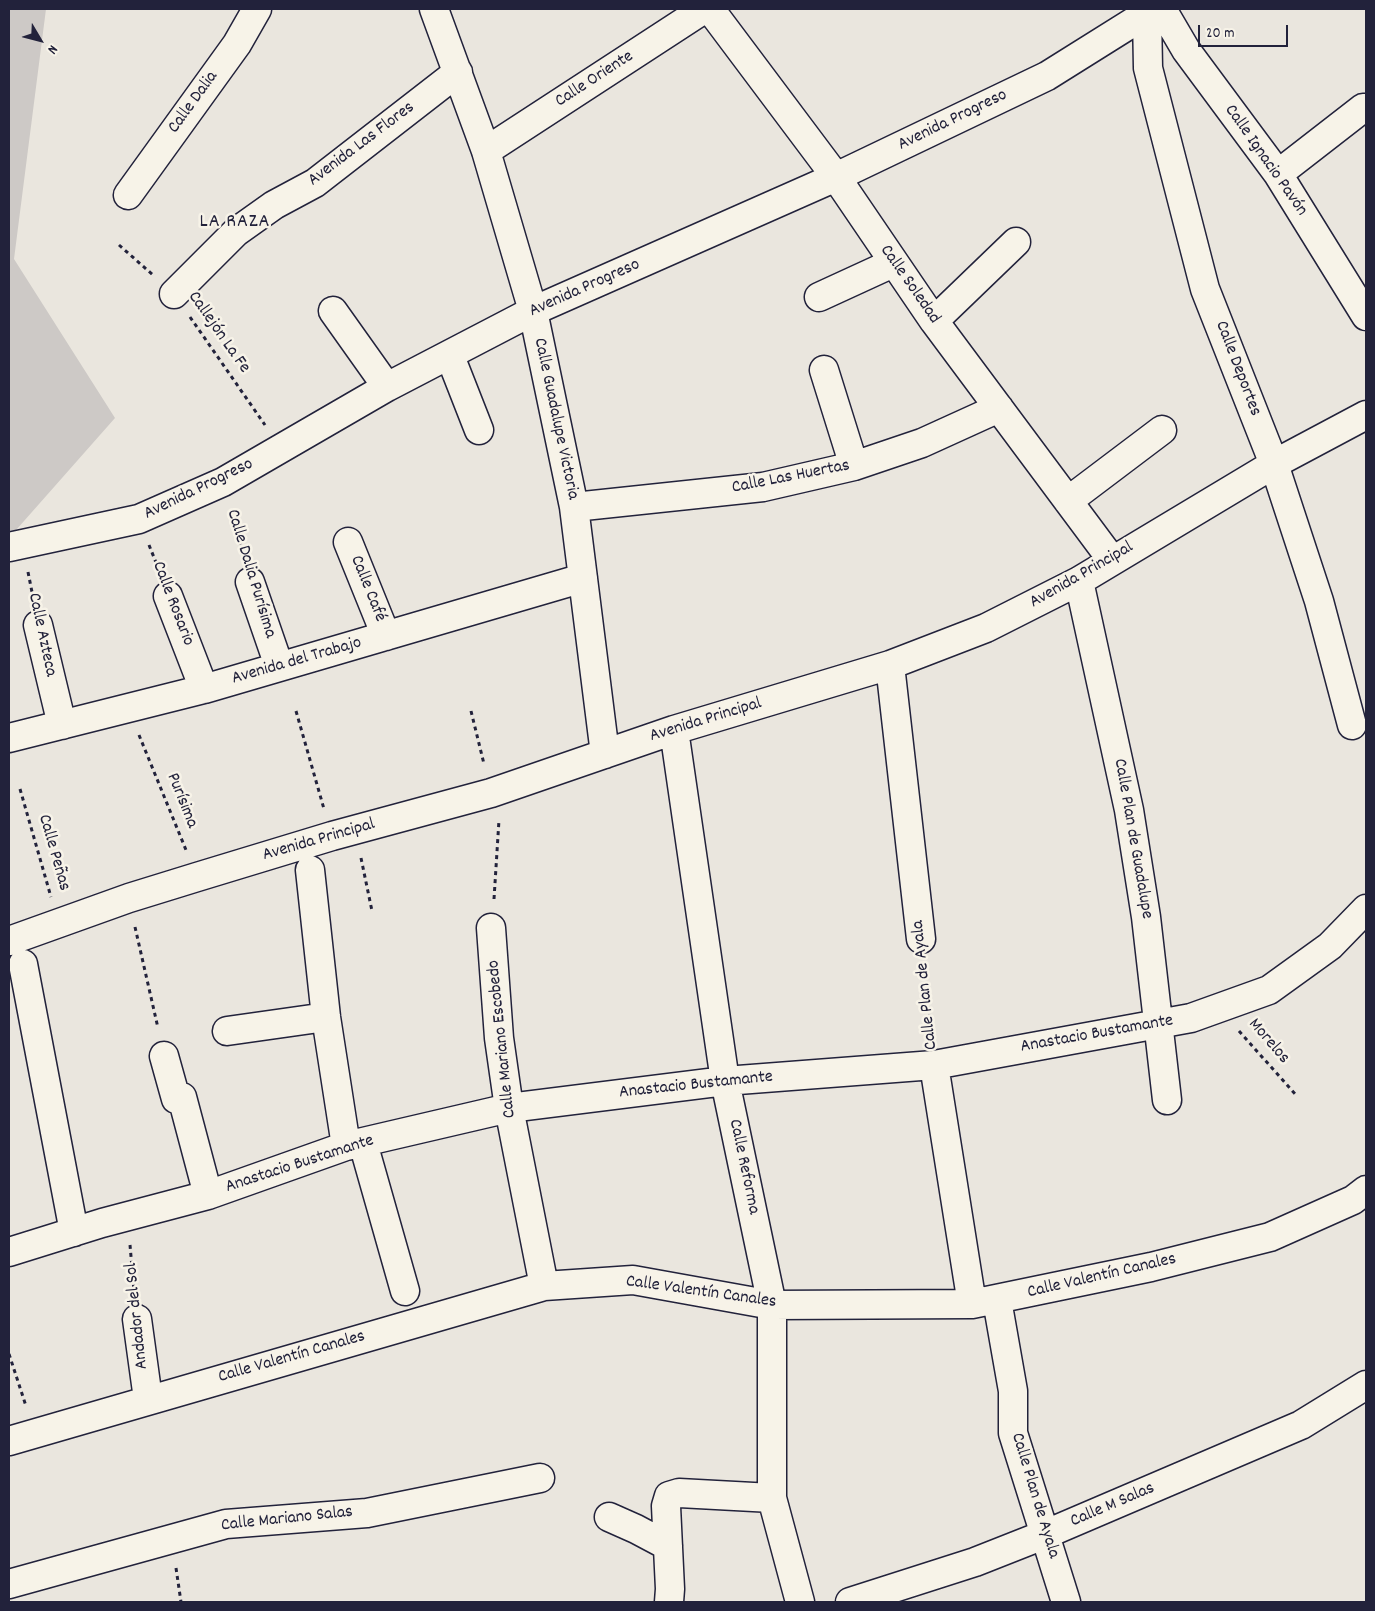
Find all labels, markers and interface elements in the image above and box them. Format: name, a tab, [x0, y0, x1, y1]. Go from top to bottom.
north arrow	[15, 15, 65, 65]
scale bar	[1200, 15, 1290, 47]
text: 20 m	[1206, 23, 1234, 45]
text: N	[42, 40, 62, 58]
street label: Calle Oriente	[552, 47, 638, 113]
street label: Calle Dalia	[164, 68, 224, 138]
street label: Avenida Progreso	[895, 85, 1011, 157]
street label: Avenida Las Flores	[304, 98, 420, 192]
street label: Calle Ignacio Pavón	[1219, 101, 1311, 221]
district label: LA RAZA	[199, 211, 271, 235]
street label: Calle Soledad	[874, 241, 944, 329]
street label: Avenida Progreso	[526, 255, 644, 323]
street label: Callejón La Fe	[182, 288, 254, 378]
street label: Calle Deportes	[1209, 318, 1265, 420]
street label: Calle Guadalupe Victoria	[527, 336, 583, 502]
street label: Avenida Progreso	[141, 454, 257, 526]
street label: Calle Las Huertas	[730, 456, 852, 500]
street label: Calle Dalia Purísima	[220, 507, 280, 641]
street label: Avenida Principal	[1026, 538, 1138, 614]
street label: Calle Café	[344, 553, 390, 625]
street label: Calle Rosario	[146, 559, 198, 649]
street label: Calle Azteca	[22, 591, 60, 679]
street label: Avenida del Trabajo	[230, 633, 364, 691]
street label: Avenida Principal	[647, 694, 765, 748]
street label: Calle Plan de Guadalupe	[1107, 757, 1157, 921]
street label: Purísima	[160, 770, 202, 832]
street label: Calle Peñas	[32, 812, 74, 894]
street label: Avenida Principal	[260, 815, 378, 867]
street label: Calle Plan de Ayala	[908, 919, 944, 1051]
street label: Calle Mariano Escobedo	[484, 959, 522, 1119]
street label: Anastacio Bustamante	[1019, 1011, 1175, 1059]
street label: Morelos	[1242, 1015, 1294, 1069]
street label: Anastacio Bustamante	[618, 1067, 774, 1105]
street label: Calle Reforma	[722, 1118, 764, 1216]
street label: Anastacio Bustamante	[223, 1131, 377, 1199]
street label: Calle Valentín Canales	[1026, 1249, 1178, 1305]
street label: Andador del Sol	[122, 1262, 154, 1370]
street label: Calle Valentín Canales	[624, 1272, 778, 1314]
street label: Calle Valentín Canales	[216, 1327, 368, 1389]
street label: Calle Plan de Ayala	[1005, 1431, 1063, 1561]
street label: Calle M Salas	[1068, 1479, 1158, 1533]
street label: Calle Mariano Salas	[220, 1502, 354, 1538]

